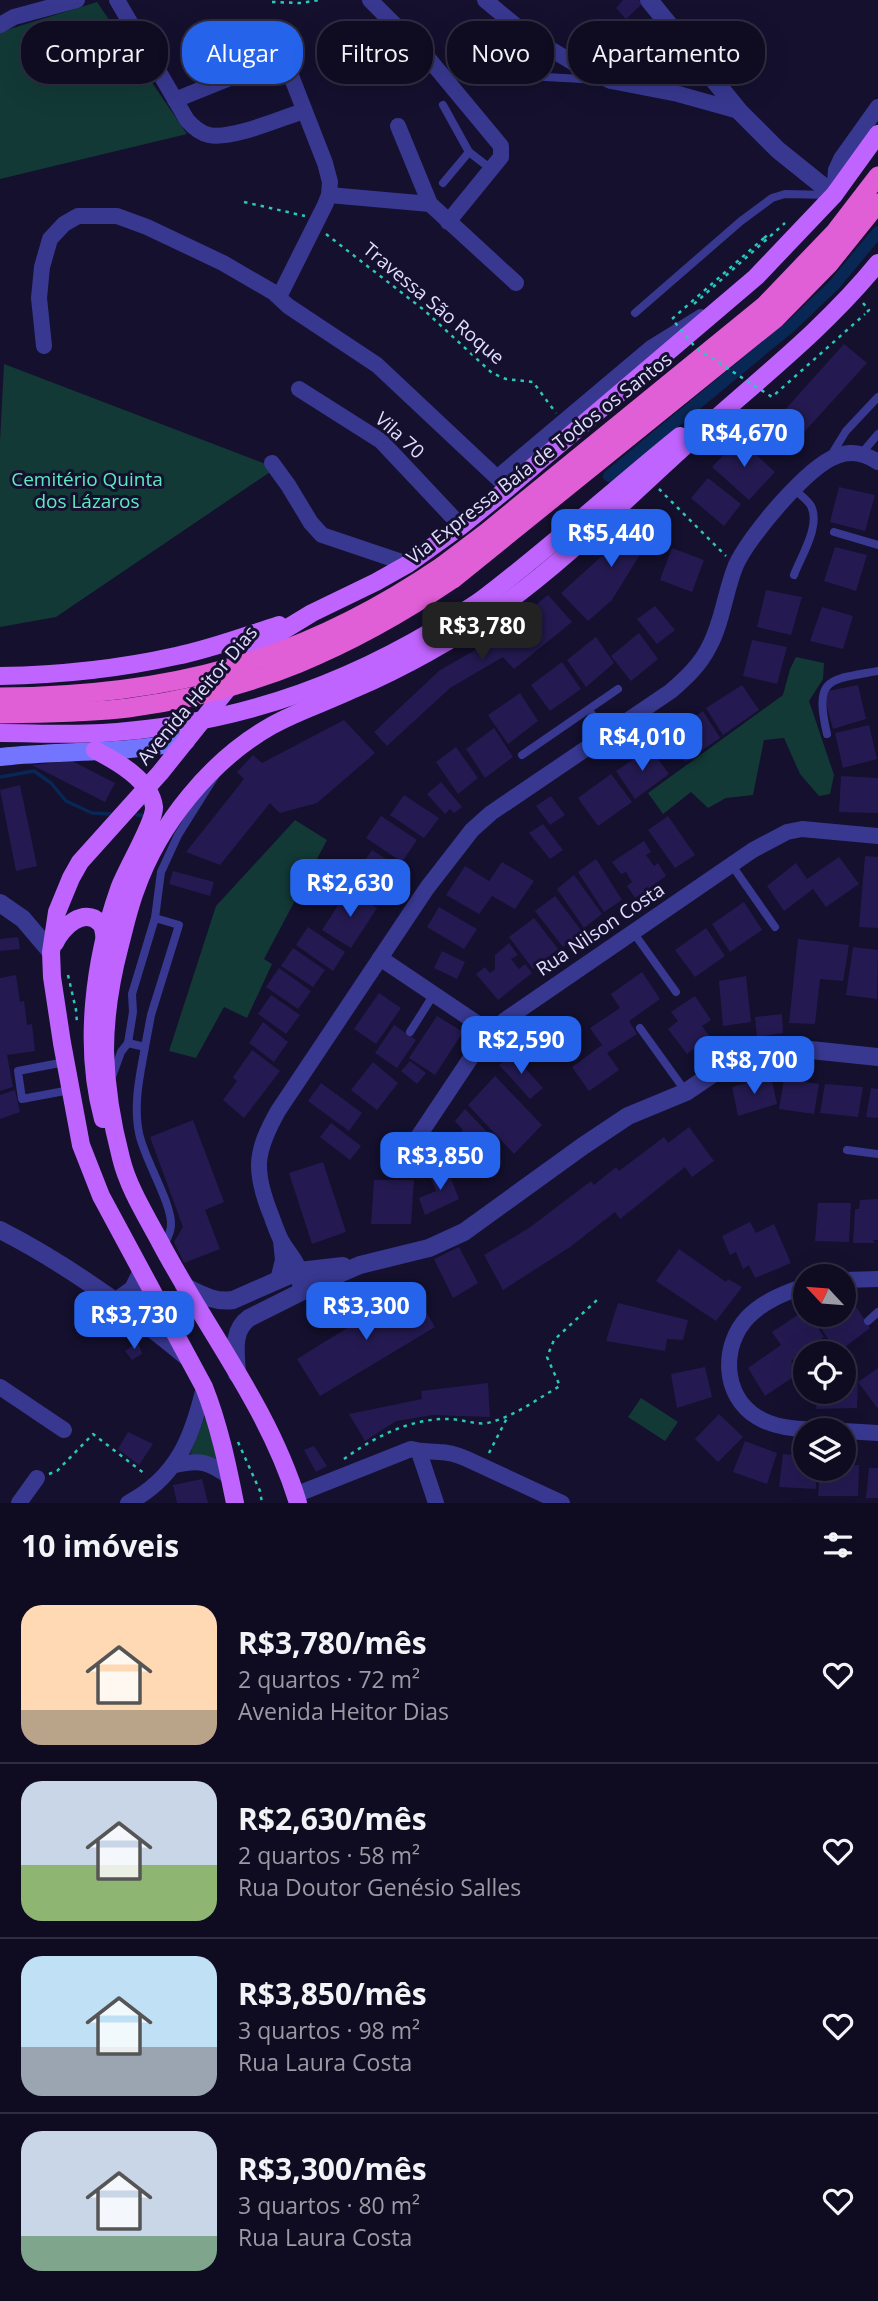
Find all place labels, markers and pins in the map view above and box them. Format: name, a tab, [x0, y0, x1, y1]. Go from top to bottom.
pin: R$4,670	[679, 410, 809, 469]
pin: R$5,440	[546, 510, 676, 569]
pin: R$3,780	[417, 602, 547, 662]
pin: R$4,010	[577, 714, 707, 773]
pin: R$2,630	[285, 860, 415, 919]
pin: R$2,590	[456, 1016, 586, 1076]
pin: R$8,700	[689, 1036, 819, 1096]
pin: R$3,850	[375, 1132, 505, 1192]
pin: R$3,300	[301, 1282, 431, 1342]
pin: R$3,730	[69, 1292, 199, 1351]

